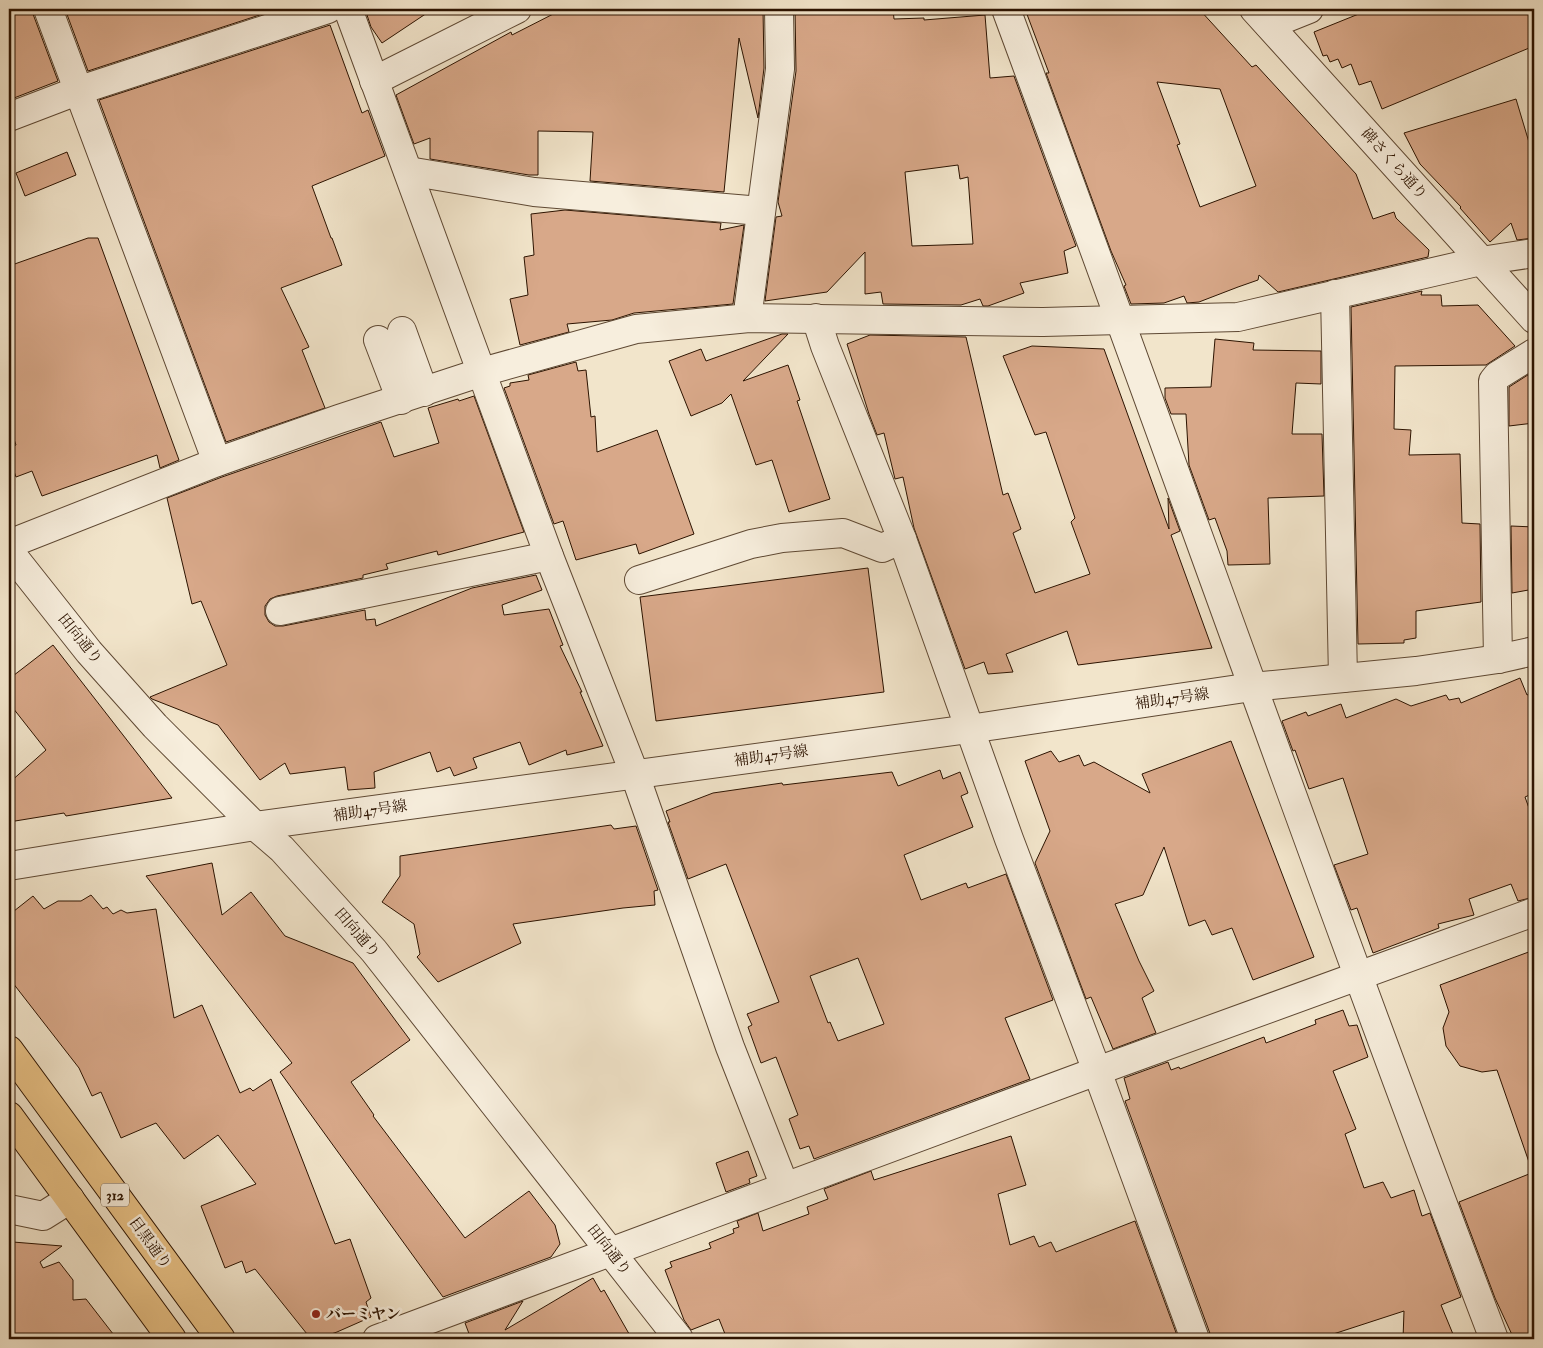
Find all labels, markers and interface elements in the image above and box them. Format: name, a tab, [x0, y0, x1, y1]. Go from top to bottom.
street label: 碑さくら通り	[1357, 124, 1431, 204]
street label: 田向通り	[54, 610, 106, 668]
street label: 補助47号線	[1134, 684, 1210, 714]
street label: 補助47号線	[733, 741, 809, 771]
street label: 補助47号線	[332, 796, 408, 826]
street label: 田向通り	[330, 904, 384, 962]
road number: 312	[101, 1184, 129, 1206]
street label: 目黒通り	[125, 1213, 175, 1273]
street label: 田向通り	[583, 1221, 635, 1279]
place label: バーミヤン	[326, 1305, 401, 1324]
marker: バーミヤン	[310, 1308, 322, 1320]

